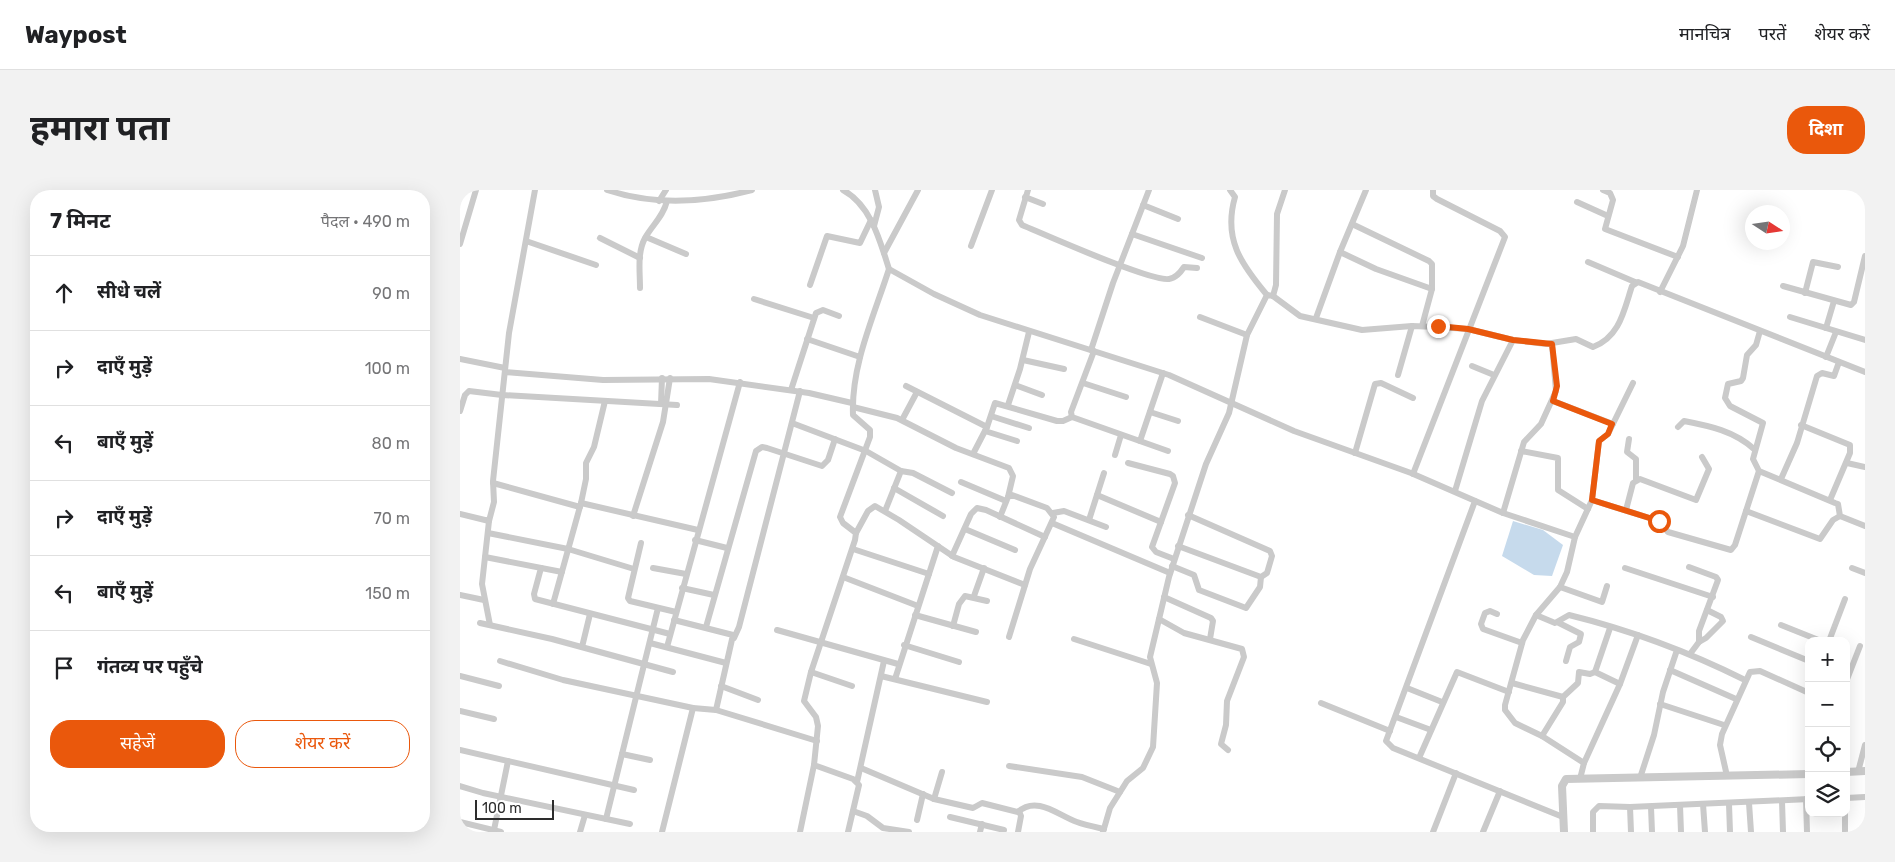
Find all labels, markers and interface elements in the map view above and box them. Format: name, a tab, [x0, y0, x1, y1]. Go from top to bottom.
text: Waypost	[25, 21, 127, 49]
text: मानचित्र	[1679, 23, 1731, 45]
text: परतें	[1759, 23, 1786, 45]
text: शेयर करें	[1814, 23, 1870, 45]
button: दिशा	[1787, 106, 1865, 154]
text: हमारा पता	[30, 107, 170, 149]
north arrow	[1745, 205, 1790, 250]
text: 7 मिनट	[50, 208, 111, 233]
text: पैदल · 490 m	[321, 212, 410, 231]
icon: ahead	[50, 279, 78, 307]
text: सीधे चलें	[97, 280, 161, 303]
text: 90 m	[372, 284, 410, 303]
route end	[1427, 315, 1450, 338]
icon: right	[50, 354, 78, 382]
text: दाएँ मुड़ें	[97, 355, 152, 378]
text: 100 m	[365, 359, 410, 378]
icon: left	[50, 429, 78, 457]
text: बाएँ मुड़ें	[97, 430, 153, 453]
text: 80 m	[372, 434, 410, 453]
icon: right	[50, 504, 78, 532]
text: दाएँ मुड़ें	[97, 505, 152, 528]
text: 70 m	[373, 509, 410, 528]
route start	[1648, 510, 1671, 533]
icon: left	[50, 579, 78, 607]
text: बाएँ मुड़ें	[97, 580, 153, 603]
text: 150 m	[365, 584, 410, 603]
map controls	[1805, 637, 1850, 817]
button: +	[1805, 637, 1850, 682]
icon: arrive	[50, 654, 78, 682]
text: गंतव्य पर पहुँचे	[97, 655, 203, 678]
button: −	[1805, 682, 1850, 727]
button: सहेजें	[50, 720, 225, 768]
button: शेयर करें	[235, 720, 410, 768]
button: locate	[1805, 727, 1850, 772]
button: layers	[1805, 772, 1850, 817]
scale bar	[475, 797, 554, 820]
text: 100 m	[482, 800, 522, 817]

